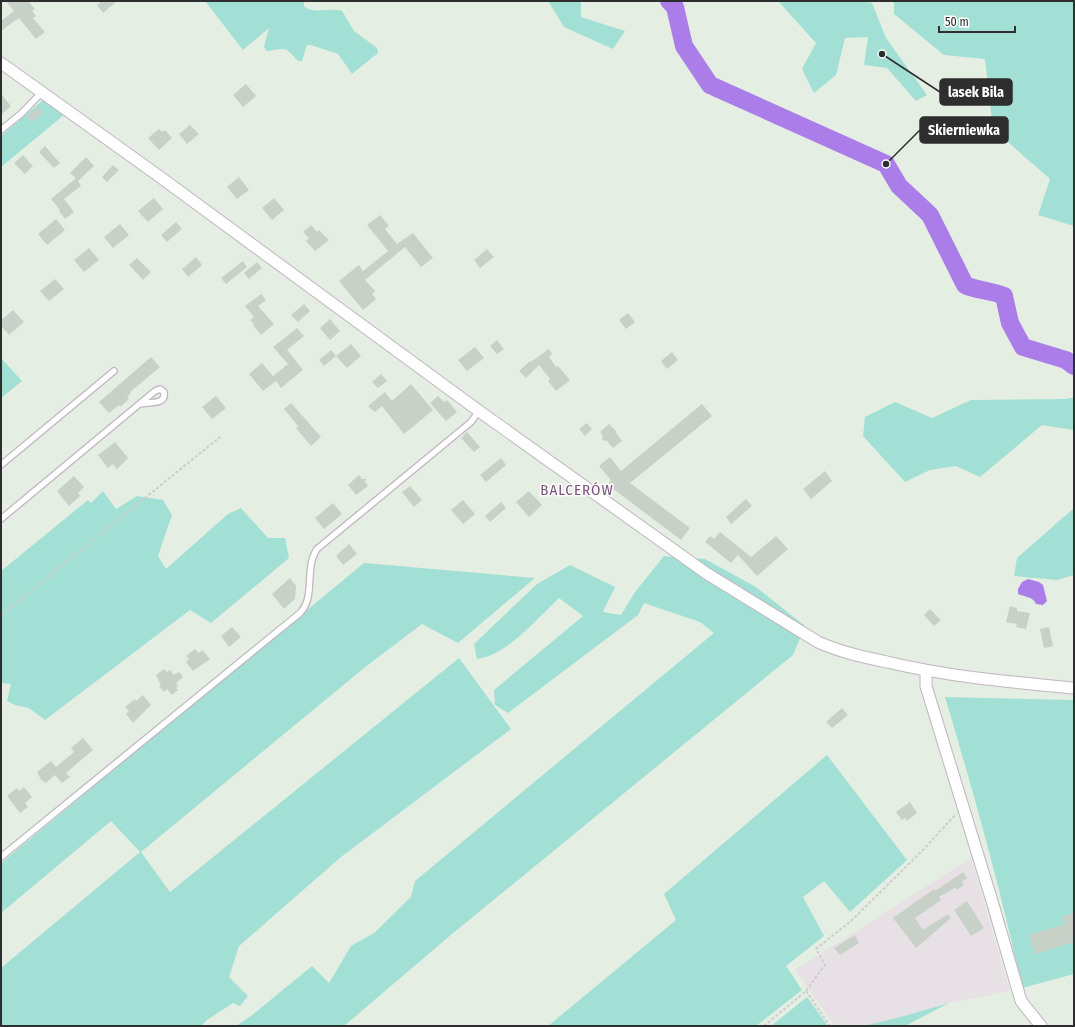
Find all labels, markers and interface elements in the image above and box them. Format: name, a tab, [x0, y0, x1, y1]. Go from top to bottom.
scale bar	[939, 8, 1015, 34]
text: 50 m	[945, 15, 969, 29]
callout: lasek Bila	[940, 79, 1012, 105]
text: lasek Bila	[948, 84, 1004, 101]
callout: Skierniewka	[920, 117, 1008, 143]
text: Skierniewka	[928, 122, 1000, 139]
district label: BALCERÓW	[540, 481, 614, 499]

